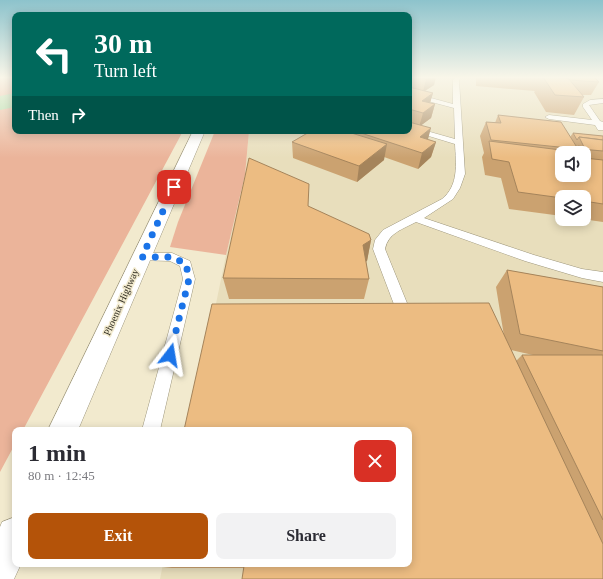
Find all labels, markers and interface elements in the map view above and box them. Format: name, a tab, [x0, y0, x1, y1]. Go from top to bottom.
icon: left	[28, 28, 80, 80]
text: 30 m	[94, 28, 152, 59]
text: Turn left	[94, 61, 157, 81]
icon: right	[67, 104, 89, 126]
text: Then	[28, 107, 59, 123]
map controls	[555, 146, 591, 226]
button: sound	[555, 146, 591, 182]
pin	[157, 170, 191, 204]
icon: arrive	[163, 176, 185, 198]
button: layers	[555, 190, 591, 226]
street label: Phoenix Highway	[101, 267, 141, 337]
position arrow	[149, 334, 191, 376]
text: 1 min	[28, 440, 86, 466]
button: close	[354, 440, 396, 482]
text: 80 m · 12:45	[28, 468, 95, 483]
button: Exit	[28, 513, 208, 559]
button: Share	[216, 513, 396, 559]

